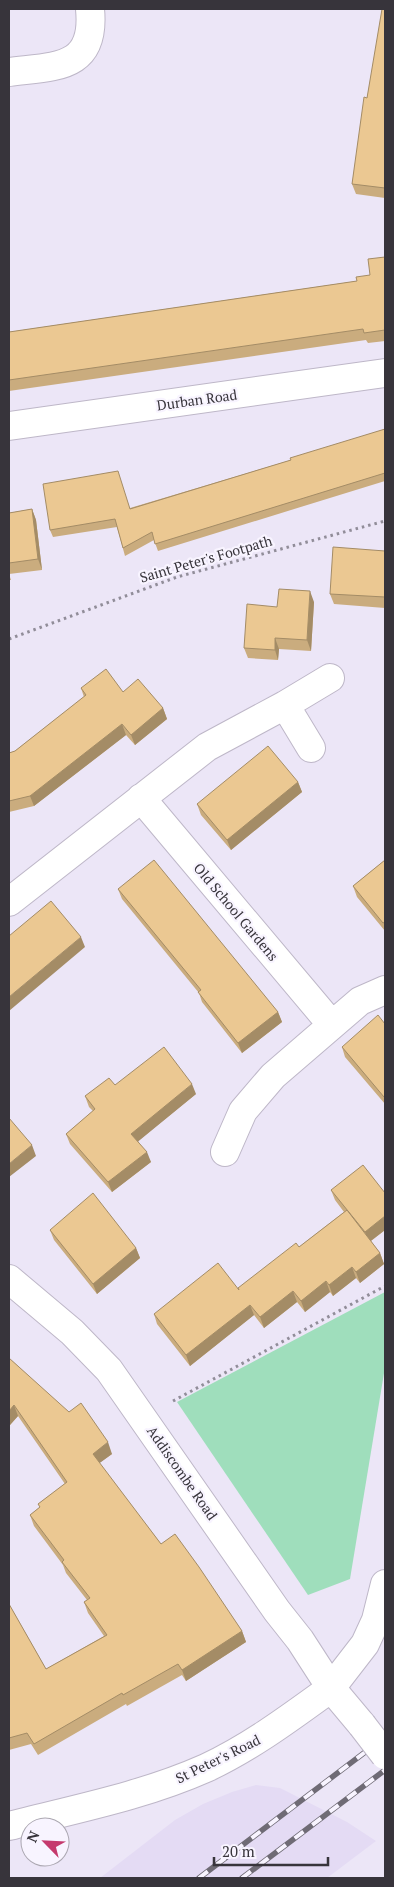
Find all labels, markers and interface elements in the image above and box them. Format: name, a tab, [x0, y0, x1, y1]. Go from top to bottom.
street label: Durban Road	[156, 384, 239, 415]
street label: Saint Peter's Footpath	[137, 531, 274, 587]
street label: Old School Gardens	[190, 859, 283, 965]
street label: Addiscombe Road	[143, 1422, 222, 1524]
street label: St Peter's Road	[172, 1730, 264, 1787]
north arrow	[20, 1817, 70, 1867]
text: N	[22, 1827, 44, 1845]
scale bar	[214, 1834, 328, 1866]
text: 20 m	[222, 1841, 255, 1861]

